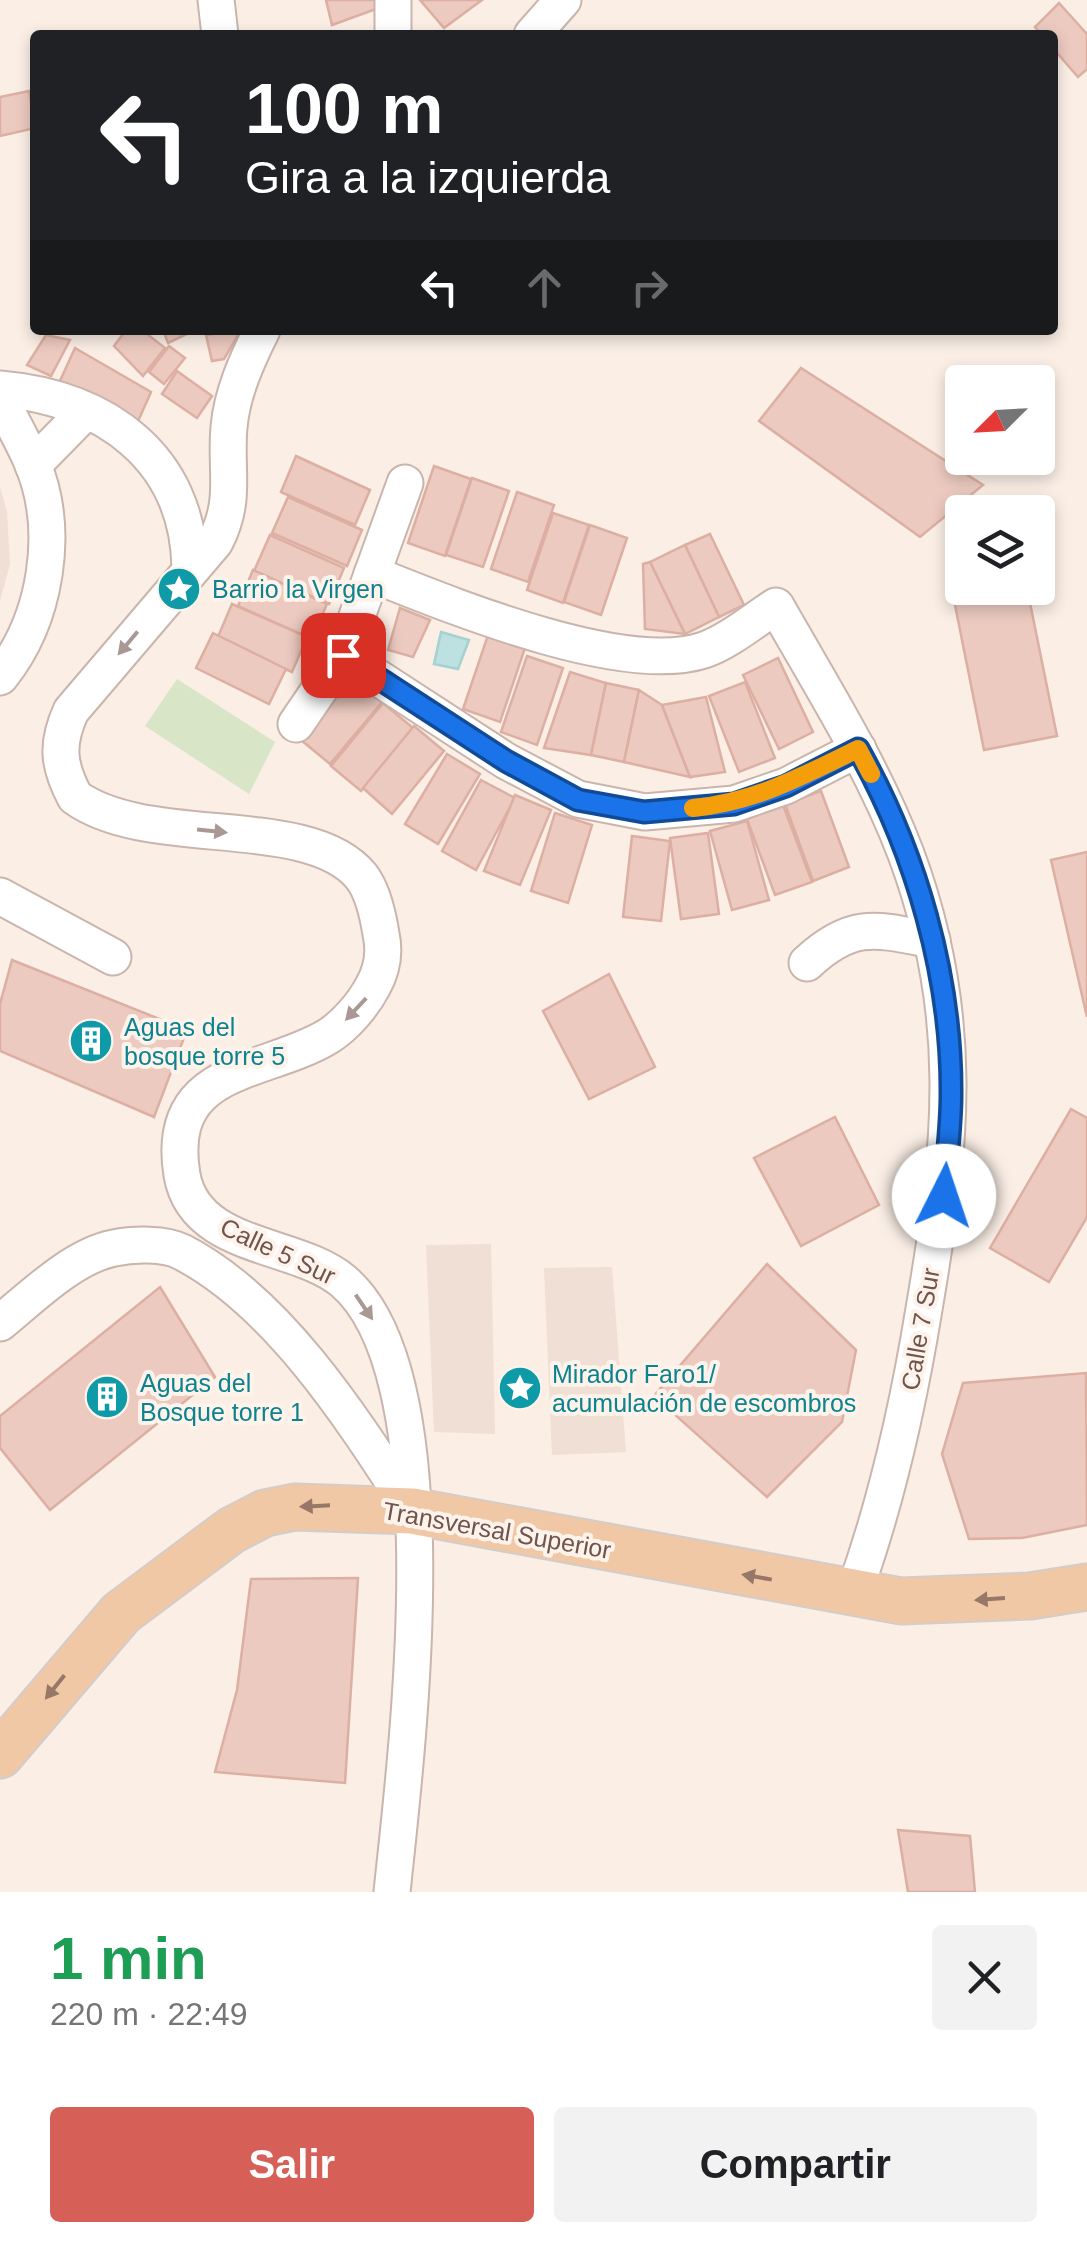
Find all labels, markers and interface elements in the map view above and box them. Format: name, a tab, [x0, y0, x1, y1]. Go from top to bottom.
icon: left	[80, 70, 210, 200]
text: 100 m	[245, 70, 443, 148]
text: Gira a la izquierda	[245, 152, 610, 203]
icon: left	[412, 260, 467, 315]
icon: ahead	[517, 260, 572, 315]
icon: right	[622, 260, 677, 315]
north arrow	[945, 365, 1055, 475]
map controls	[945, 365, 1055, 605]
button: layers	[945, 495, 1055, 605]
place icon: Barrio la Virgen	[156, 566, 202, 612]
place label: Barrio la Virgen	[212, 575, 384, 603]
pin	[301, 613, 386, 698]
icon: arrive	[316, 628, 371, 683]
one-way arrow	[117, 630, 139, 655]
one-way arrow	[197, 824, 229, 840]
one-way arrow	[345, 997, 368, 1021]
place label: Aguas del bosque torre 5	[124, 1013, 285, 1070]
building icon: Aguas del bosque torre 5	[68, 1018, 114, 1064]
position arrow	[892, 1144, 996, 1248]
street label: Calle 5 Sur	[216, 1212, 340, 1290]
street label: Calle 7 Sur	[895, 1266, 945, 1392]
one-way arrow	[354, 1294, 373, 1321]
place label: Mirador Faro1/ acumulación de escombros	[552, 1360, 856, 1417]
place icon: Mirador Faro1/ acumulación de escombros	[497, 1365, 543, 1411]
place label: Aguas del Bosque torre 1	[140, 1369, 304, 1426]
building icon: Aguas del Bosque torre 1	[84, 1374, 130, 1420]
street label: Transversal Superior	[381, 1496, 613, 1564]
one-way arrow	[298, 1498, 330, 1514]
one-way arrow	[742, 1568, 773, 1584]
one-way arrow	[974, 1591, 1006, 1607]
one-way arrow	[45, 1674, 66, 1699]
text: 1 min	[50, 1925, 207, 1992]
button: close	[932, 1925, 1037, 2030]
text: 220 m · 22:49	[50, 1996, 247, 2032]
button: Salir	[50, 2107, 534, 2222]
button: Compartir	[554, 2107, 1037, 2222]

